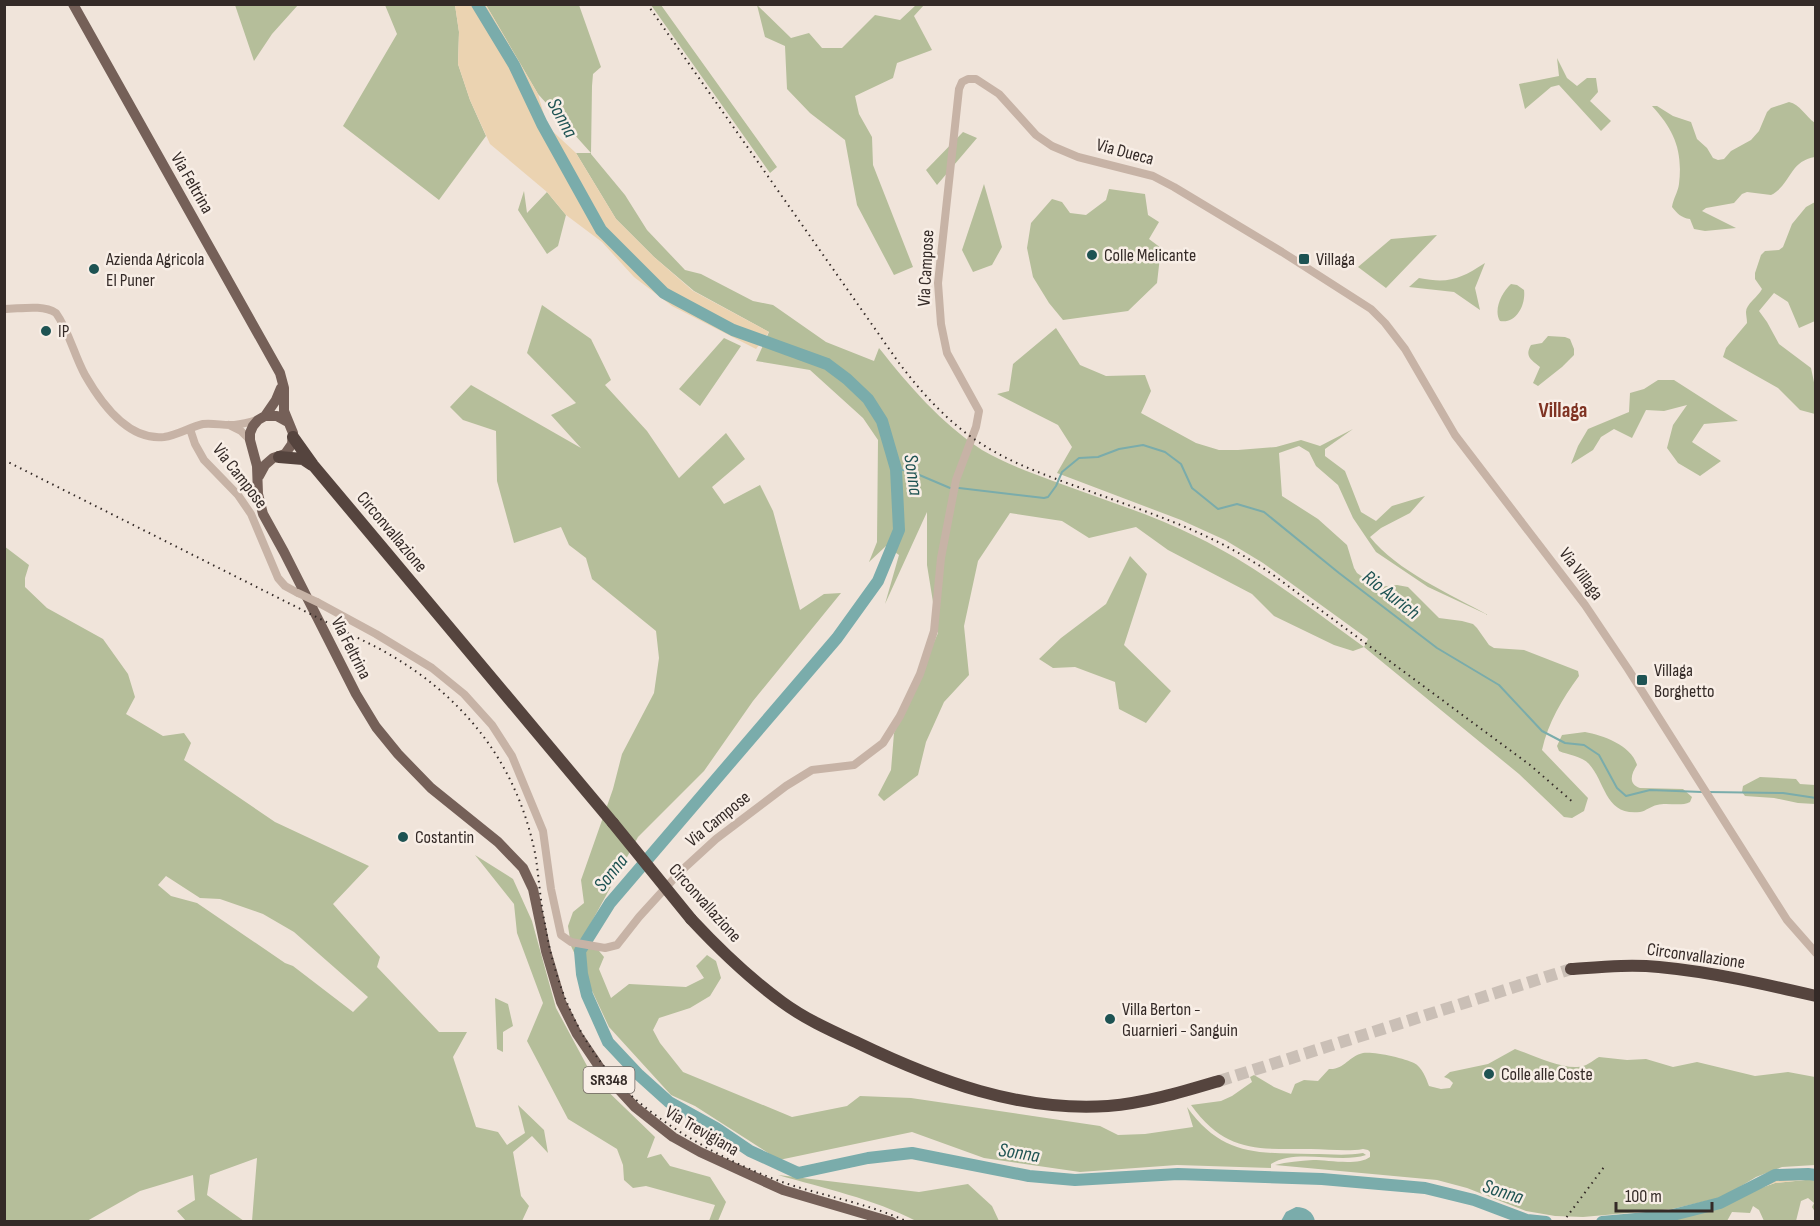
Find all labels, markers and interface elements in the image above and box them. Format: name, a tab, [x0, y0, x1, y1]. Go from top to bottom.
water label: Sonna	[541, 94, 583, 142]
street label: Via Dueca	[1094, 134, 1156, 170]
street label: Via Feltrina	[166, 149, 218, 217]
street label: Via Campose	[914, 229, 938, 307]
place label: Colle Melicante	[1104, 245, 1196, 266]
marker: Colle Melicante	[1085, 248, 1099, 262]
place label: Azienda Agricola El Puner	[105, 249, 204, 291]
place label: Villaga	[1316, 249, 1355, 270]
marker: Villaga	[1297, 252, 1311, 266]
marker: Azienda Agricola El Puner	[87, 262, 101, 276]
place label: IP	[58, 321, 70, 342]
marker: IP	[39, 324, 53, 338]
district label: Villaga	[1539, 398, 1587, 423]
street label: Via Campose	[208, 439, 272, 513]
water label: Sonna	[898, 453, 928, 497]
street label: Circonvallazione	[352, 487, 432, 577]
street label: Via Villaga	[1554, 544, 1608, 604]
water label: Rio Aurich	[1358, 565, 1424, 625]
street label: Via Feltrina	[326, 613, 376, 683]
place label: Villaga Borghetto	[1654, 660, 1715, 702]
marker: Villaga Borghetto	[1635, 673, 1649, 687]
street label: Via Campose	[682, 787, 754, 851]
place label: Costantin	[415, 827, 474, 848]
marker: Costantin	[396, 830, 410, 844]
water label: Sonna	[589, 849, 633, 897]
street label: Circonvallazione	[664, 859, 746, 947]
street label: Circonvallazione	[1646, 939, 1746, 973]
place label: Villa Berton - Guarnieri - Sanguin	[1122, 999, 1238, 1041]
marker: Villa Berton - Guarnieri - Sanguin	[1103, 1012, 1117, 1026]
place label: Colle alle Coste	[1501, 1064, 1593, 1085]
road number: SR348	[584, 1067, 634, 1093]
marker: Colle alle Coste	[1482, 1067, 1496, 1081]
street label: Via Trevigiana	[661, 1102, 743, 1161]
water label: Sonna	[997, 1138, 1041, 1168]
water label: Sonna	[1480, 1174, 1526, 1210]
scale bar	[1616, 1175, 1712, 1213]
text: 100 m	[1625, 1186, 1662, 1207]

